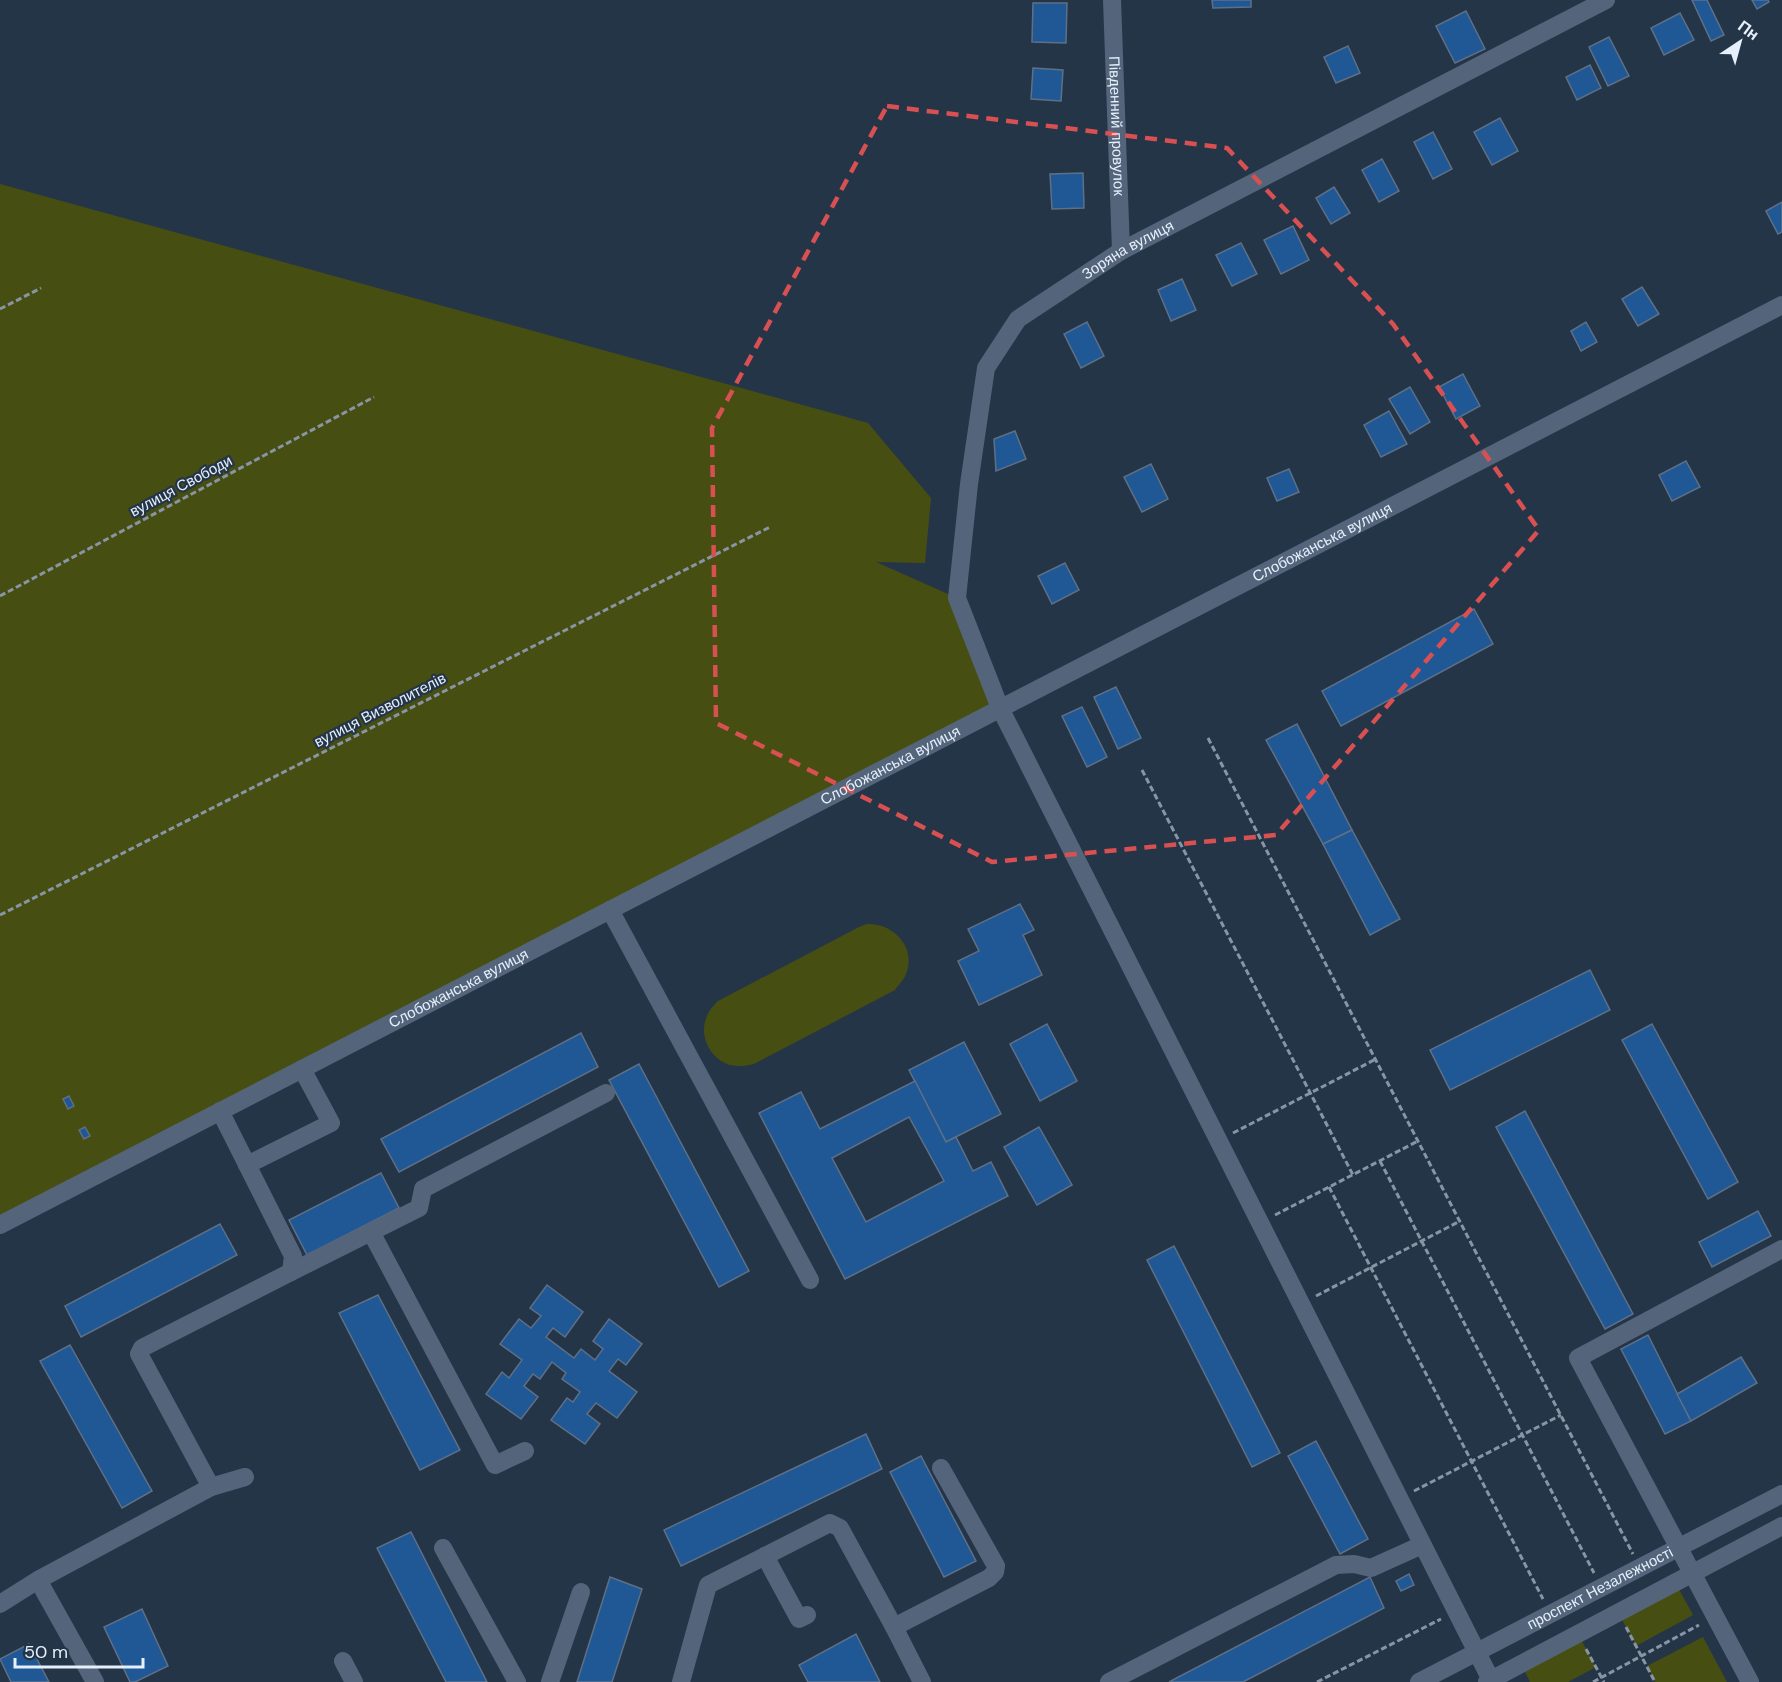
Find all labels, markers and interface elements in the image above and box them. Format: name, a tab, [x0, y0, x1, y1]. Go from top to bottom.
north arrow	[1710, 12, 1770, 72]
text: Пн	[1734, 16, 1763, 45]
street label: Південний провулок	[1104, 56, 1129, 197]
street label: Зоряна вулиця	[1078, 215, 1177, 284]
street label: вулиця Свободи	[126, 451, 236, 521]
street label: Слобожанська вулиця	[1249, 498, 1396, 587]
street label: вулиця Визволителів	[311, 668, 449, 752]
street label: Слобожанська вулиця	[817, 721, 964, 810]
street label: Слобожанська вулиця	[385, 944, 532, 1033]
street label: проспект Незалежності	[1524, 1542, 1677, 1634]
scale bar	[15, 1631, 142, 1669]
text: 50 m	[24, 1640, 68, 1664]

